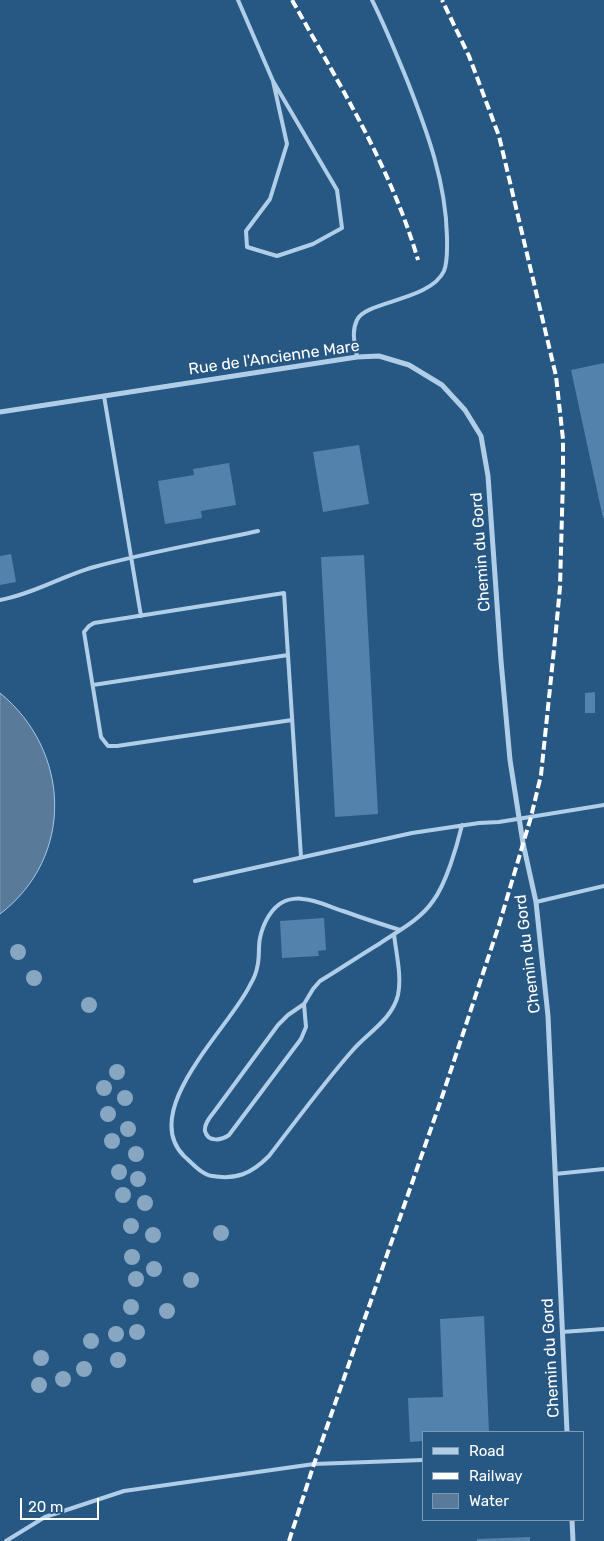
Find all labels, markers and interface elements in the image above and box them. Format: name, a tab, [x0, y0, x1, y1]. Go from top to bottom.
street label: Rue de l'Ancienne Mare	[187, 336, 361, 380]
street label: Chemin du Gord	[467, 492, 495, 612]
street label: Chemin du Gord	[511, 893, 545, 1015]
street label: Chemin du Gord	[538, 1298, 564, 1418]
legend	[422, 1431, 584, 1521]
text: Road	[469, 1442, 505, 1460]
text: Railway	[469, 1467, 523, 1485]
scale bar	[22, 1488, 101, 1520]
text: Water	[469, 1492, 509, 1510]
text: 20 m	[28, 1498, 63, 1516]

